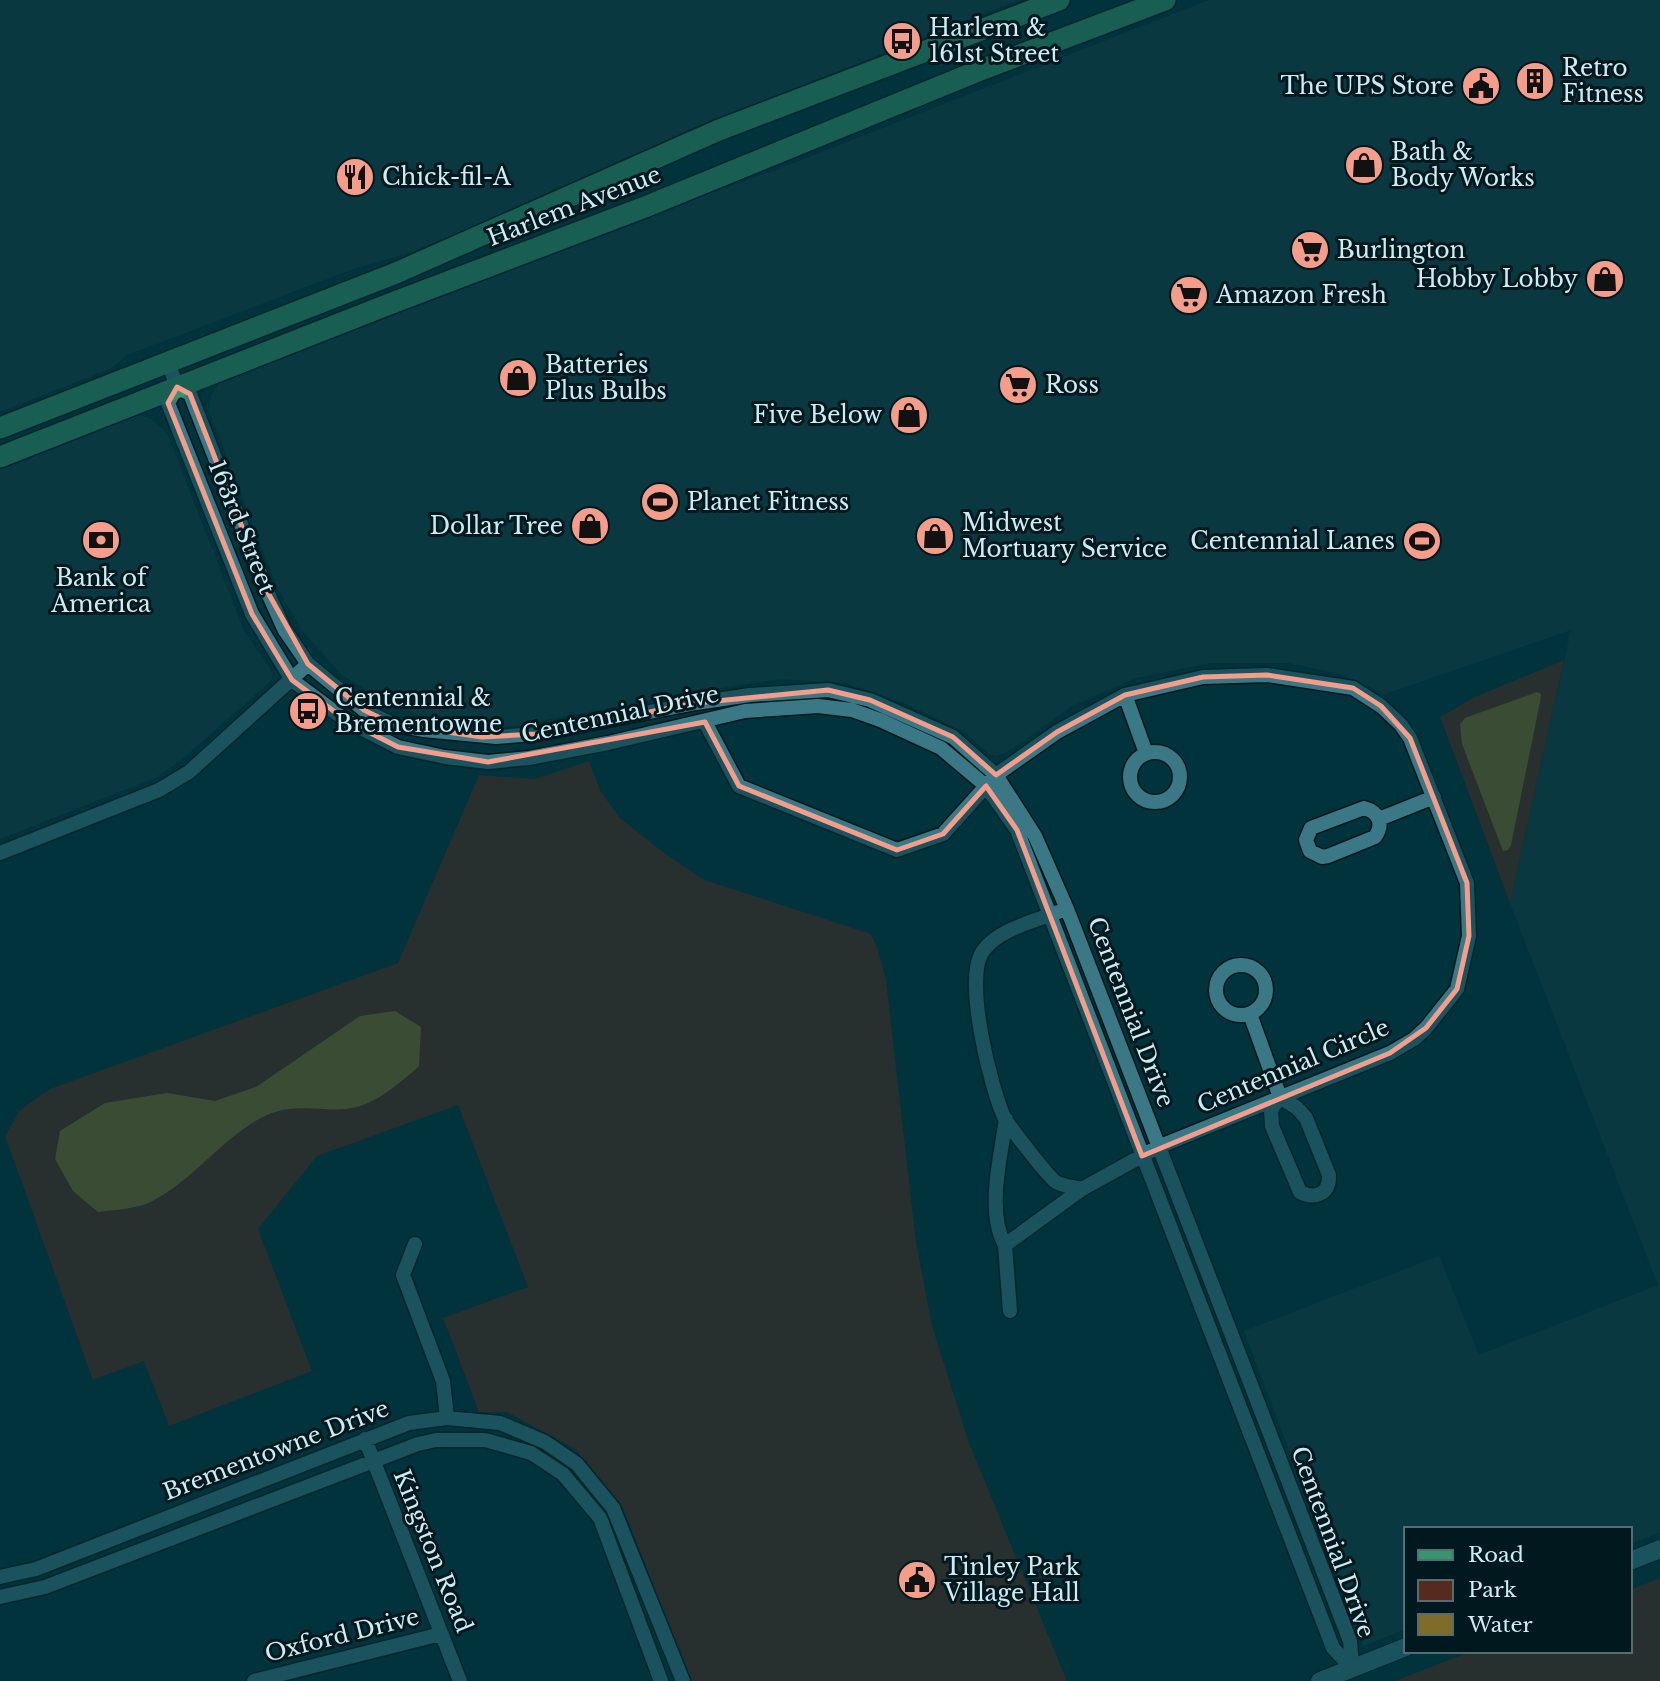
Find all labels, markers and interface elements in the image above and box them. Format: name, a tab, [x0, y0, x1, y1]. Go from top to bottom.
place label: Harlem & 161st Street	[929, 14, 1060, 68]
bus stop icon: Harlem & 161st Street	[881, 20, 923, 62]
place label: Retro Fitness	[1562, 54, 1644, 108]
building icon: Retro Fitness	[1514, 60, 1556, 102]
public building icon: The UPS Store	[1460, 65, 1502, 107]
place label: The UPS Store	[1281, 72, 1454, 100]
place label: Bath & Body Works	[1391, 138, 1535, 192]
shop icon: Bath & Body Works	[1343, 144, 1385, 186]
restaurant icon: Chick-fil-A	[334, 156, 376, 198]
street label: Harlem Avenue	[483, 160, 665, 252]
place label: Chick-fil-A	[382, 163, 512, 191]
supermarket icon: Burlington	[1289, 229, 1331, 271]
place label: Burlington	[1337, 236, 1466, 264]
shop icon: Hobby Lobby	[1584, 258, 1626, 300]
place label: Hobby Lobby	[1416, 265, 1578, 293]
supermarket icon: Amazon Fresh	[1168, 274, 1210, 316]
place label: Amazon Fresh	[1215, 281, 1387, 309]
place label: Batteries Plus Bulbs	[545, 351, 667, 405]
shop icon: Batteries Plus Bulbs	[497, 357, 539, 399]
supermarket icon: Ross	[997, 364, 1039, 406]
place label: Ross	[1045, 371, 1099, 399]
shop icon: Five Below	[888, 394, 930, 436]
place label: Five Below	[753, 401, 882, 429]
street label: 163rd Street	[203, 456, 282, 598]
sports icon: Planet Fitness	[639, 481, 681, 523]
place label: Planet Fitness	[687, 488, 849, 516]
shop icon: Dollar Tree	[569, 505, 611, 547]
place label: Midwest Mortuary Service	[962, 509, 1167, 563]
place label: Dollar Tree	[430, 512, 563, 540]
shop icon: Midwest Mortuary Service	[914, 515, 956, 557]
bank icon: Bank of America	[80, 519, 122, 561]
sports icon: Centennial Lanes	[1401, 520, 1443, 562]
place label: Centennial Lanes	[1190, 527, 1395, 555]
place label: Bank of America	[50, 564, 151, 618]
street label: Centennial Drive	[519, 679, 721, 749]
place label: Centennial & Brementowne	[335, 684, 502, 738]
bus stop icon: Centennial & Brementowne	[287, 690, 329, 732]
street label: Centennial Drive	[1082, 913, 1180, 1111]
street label: Centennial Circle	[1193, 1013, 1393, 1119]
street label: Brementowne Drive	[159, 1394, 393, 1506]
street label: Centennial Drive	[1285, 1443, 1381, 1641]
street label: Kingston Road	[388, 1465, 478, 1637]
legend	[1404, 1527, 1632, 1653]
text: Road	[1468, 1542, 1524, 1568]
place label: Tinley Park Village Hall	[943, 1553, 1081, 1607]
public building icon: Tinley Park Village Hall	[896, 1559, 938, 1601]
text: Park	[1468, 1577, 1517, 1603]
street label: Oxford Drive	[262, 1602, 422, 1668]
text: Water	[1467, 1612, 1532, 1638]

